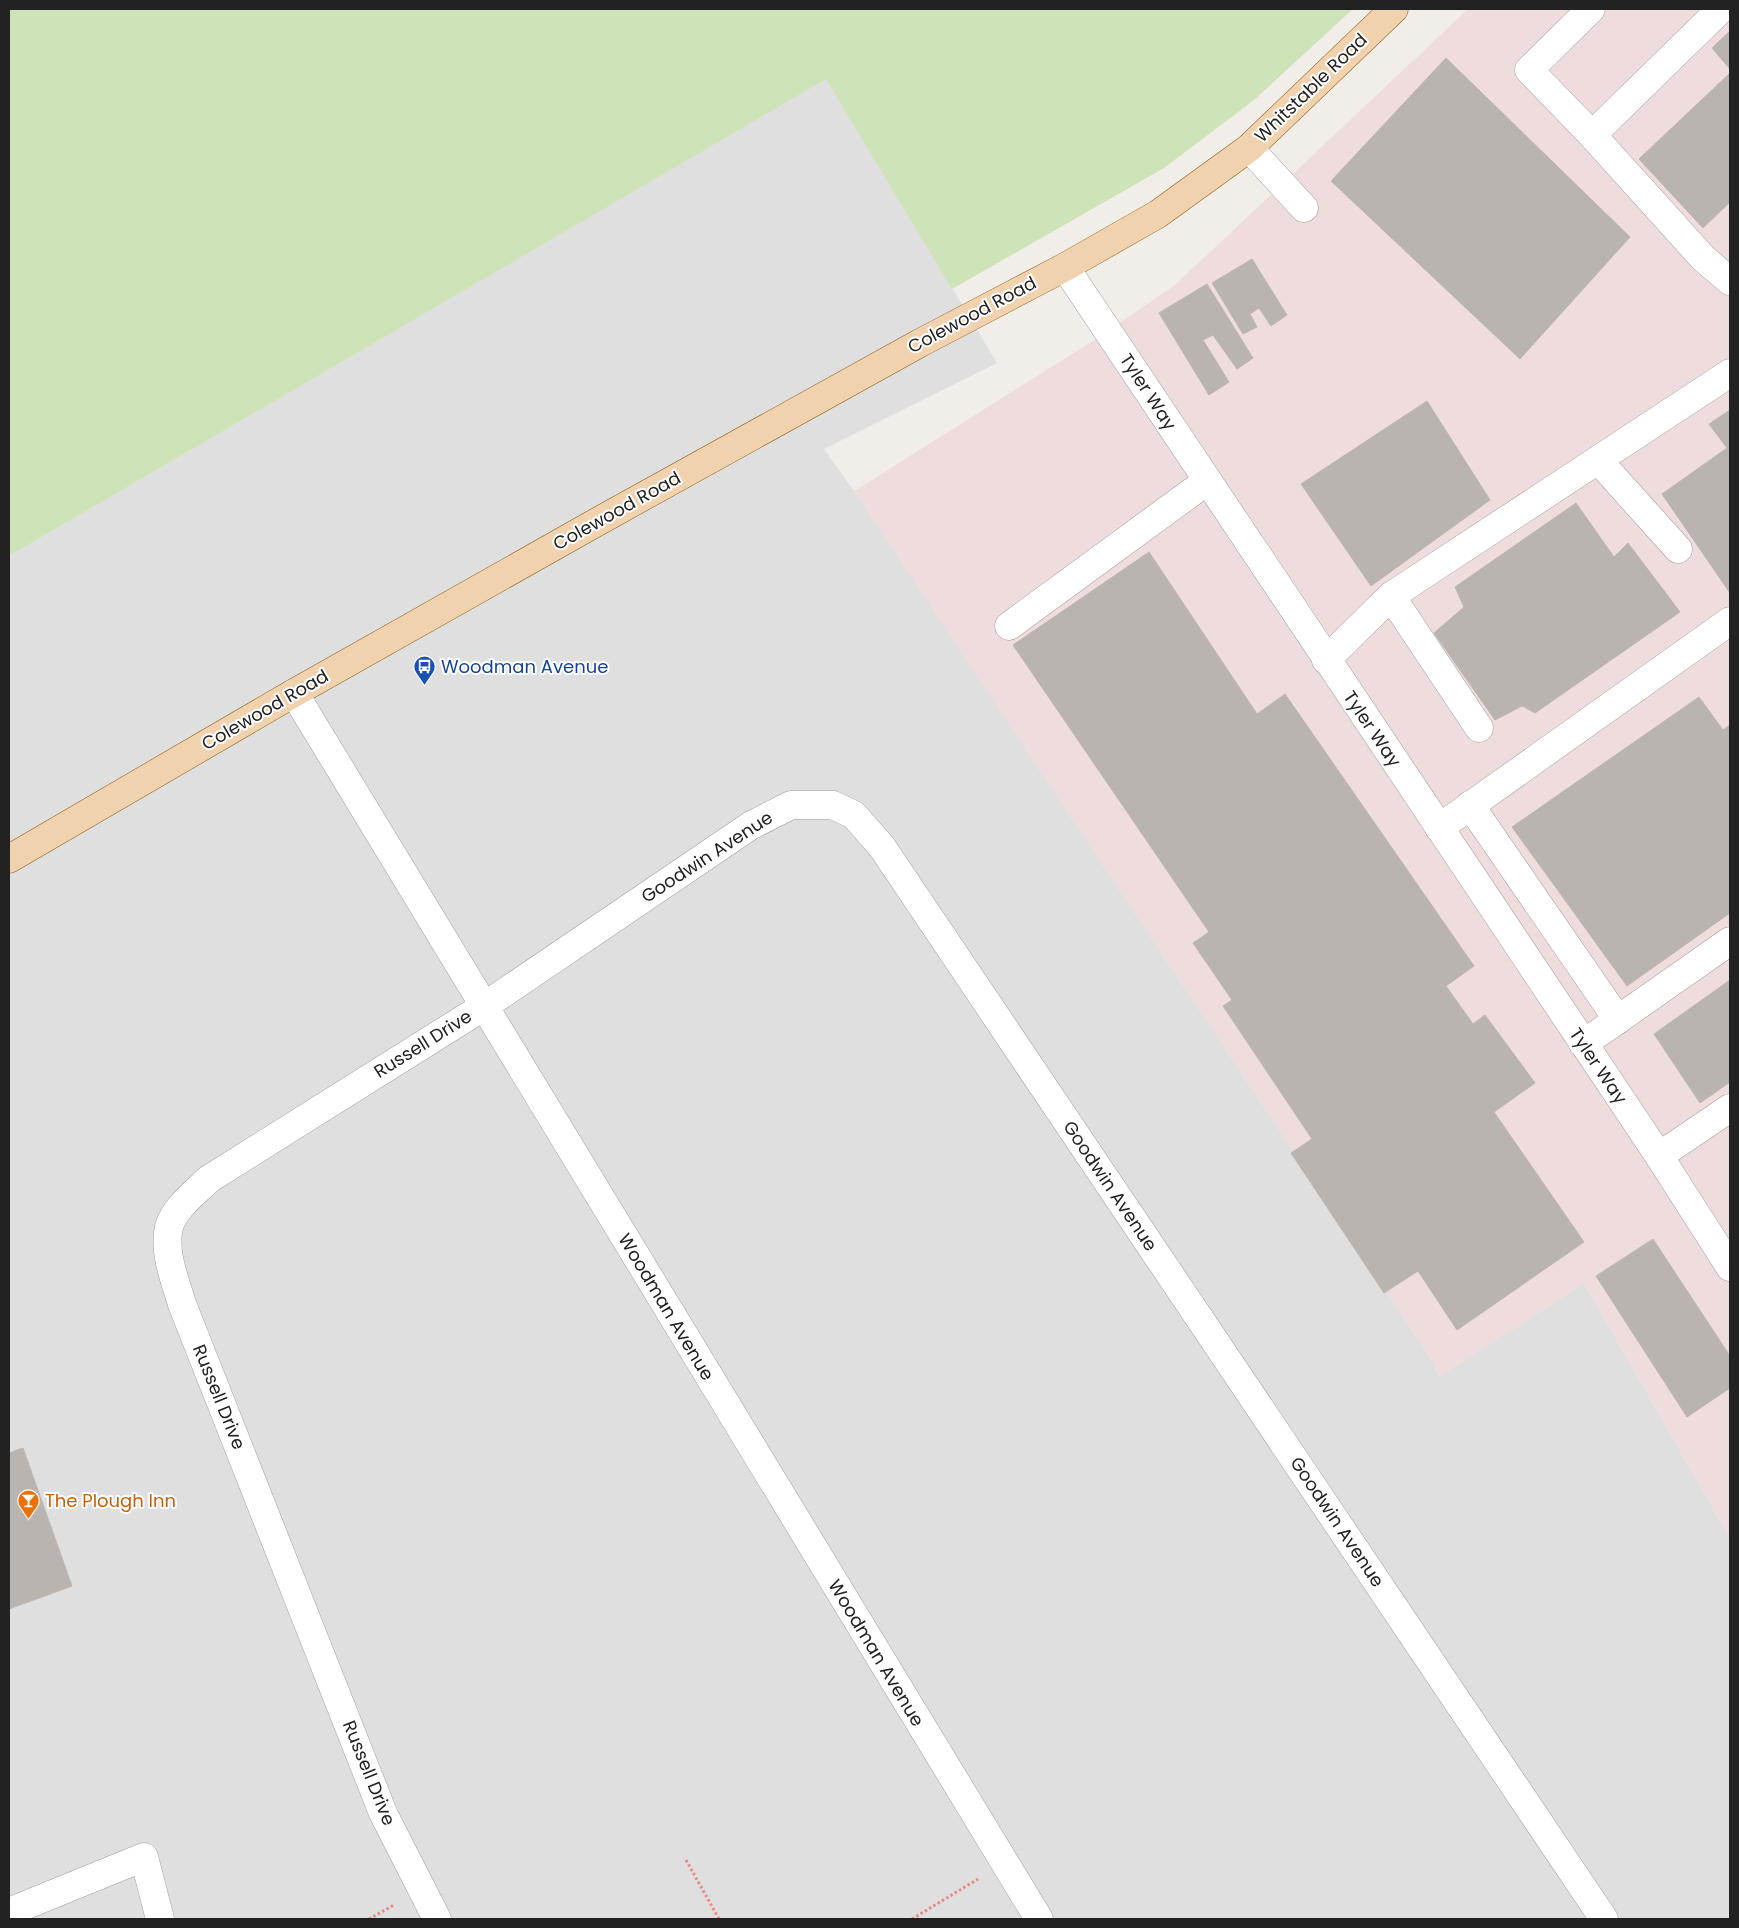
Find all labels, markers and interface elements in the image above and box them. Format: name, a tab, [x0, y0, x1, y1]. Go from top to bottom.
street label: Whitstable Road	[1249, 27, 1372, 148]
street label: Colewood Road	[903, 270, 1041, 359]
street label: Tyler Way	[1114, 348, 1183, 435]
street label: Colewood Road	[548, 465, 685, 556]
place label: Woodman Avenue	[441, 654, 608, 679]
bus stop icon: Woodman Avenue	[413, 655, 437, 686]
street label: Colewood Road	[197, 663, 333, 756]
street label: Tyler Way	[1338, 686, 1407, 772]
street label: Goodwin Avenue	[636, 805, 777, 909]
street label: Russell Drive	[369, 1004, 477, 1084]
street label: Tyler Way	[1564, 1023, 1633, 1109]
street label: Goodwin Avenue	[1057, 1116, 1163, 1256]
street label: Woodman Avenue	[613, 1229, 720, 1385]
street label: Russell Drive	[187, 1341, 252, 1453]
street label: Goodwin Avenue	[1284, 1452, 1390, 1592]
place label: The Plough Inn	[45, 1488, 176, 1513]
bar icon: The Plough Inn	[17, 1489, 41, 1520]
street label: Woodman Avenue	[823, 1575, 930, 1731]
street label: Russell Drive	[337, 1717, 402, 1829]

